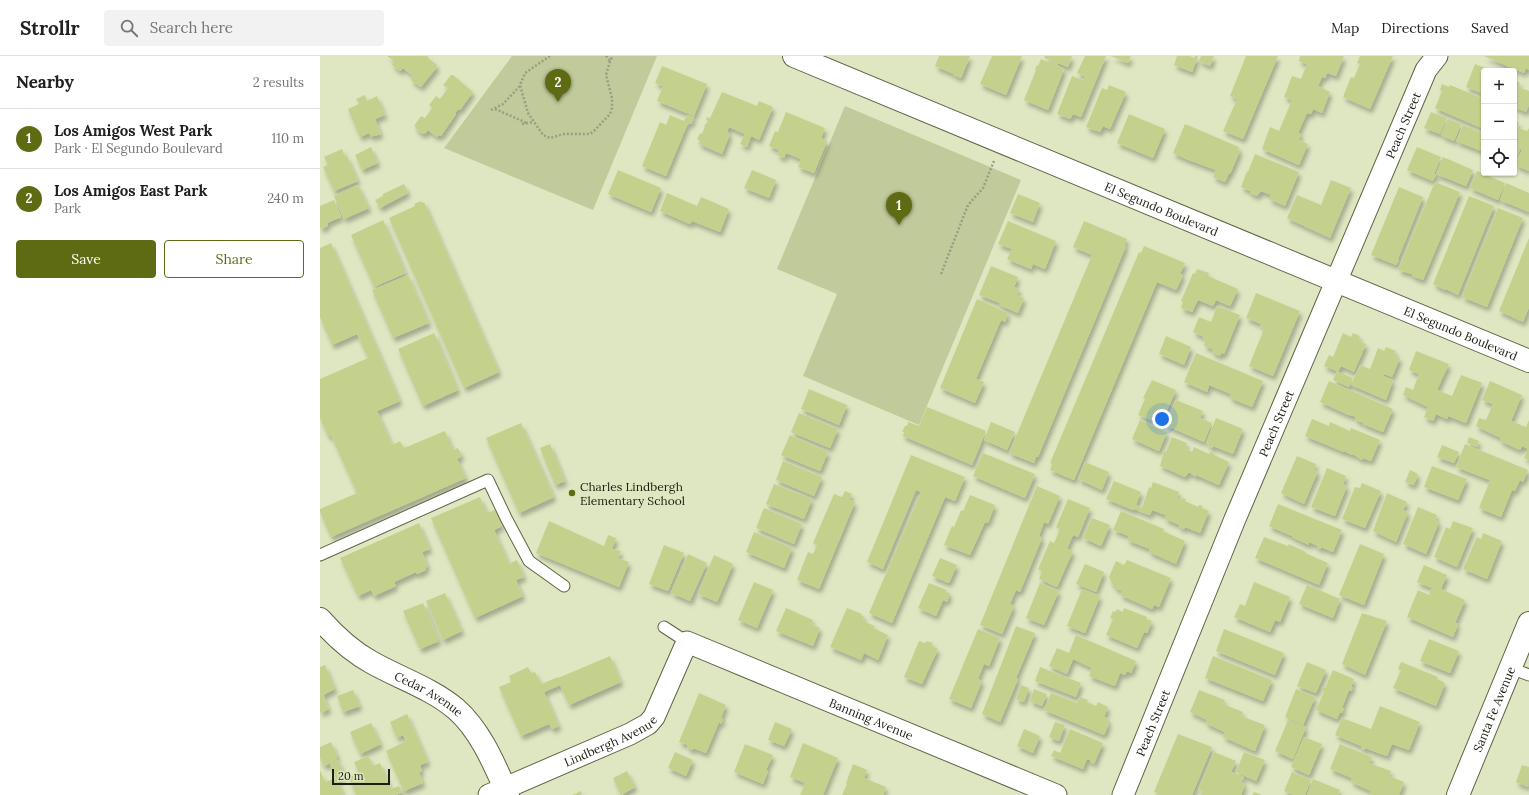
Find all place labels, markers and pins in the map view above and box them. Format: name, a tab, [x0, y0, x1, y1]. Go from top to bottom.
pin: 2	[545, 69, 571, 102]
pin: 1	[886, 192, 912, 225]
place label: Charles Lindbergh Elementary School	[580, 479, 685, 508]
marker: Charles Lindbergh Elementary School	[567, 488, 577, 498]

